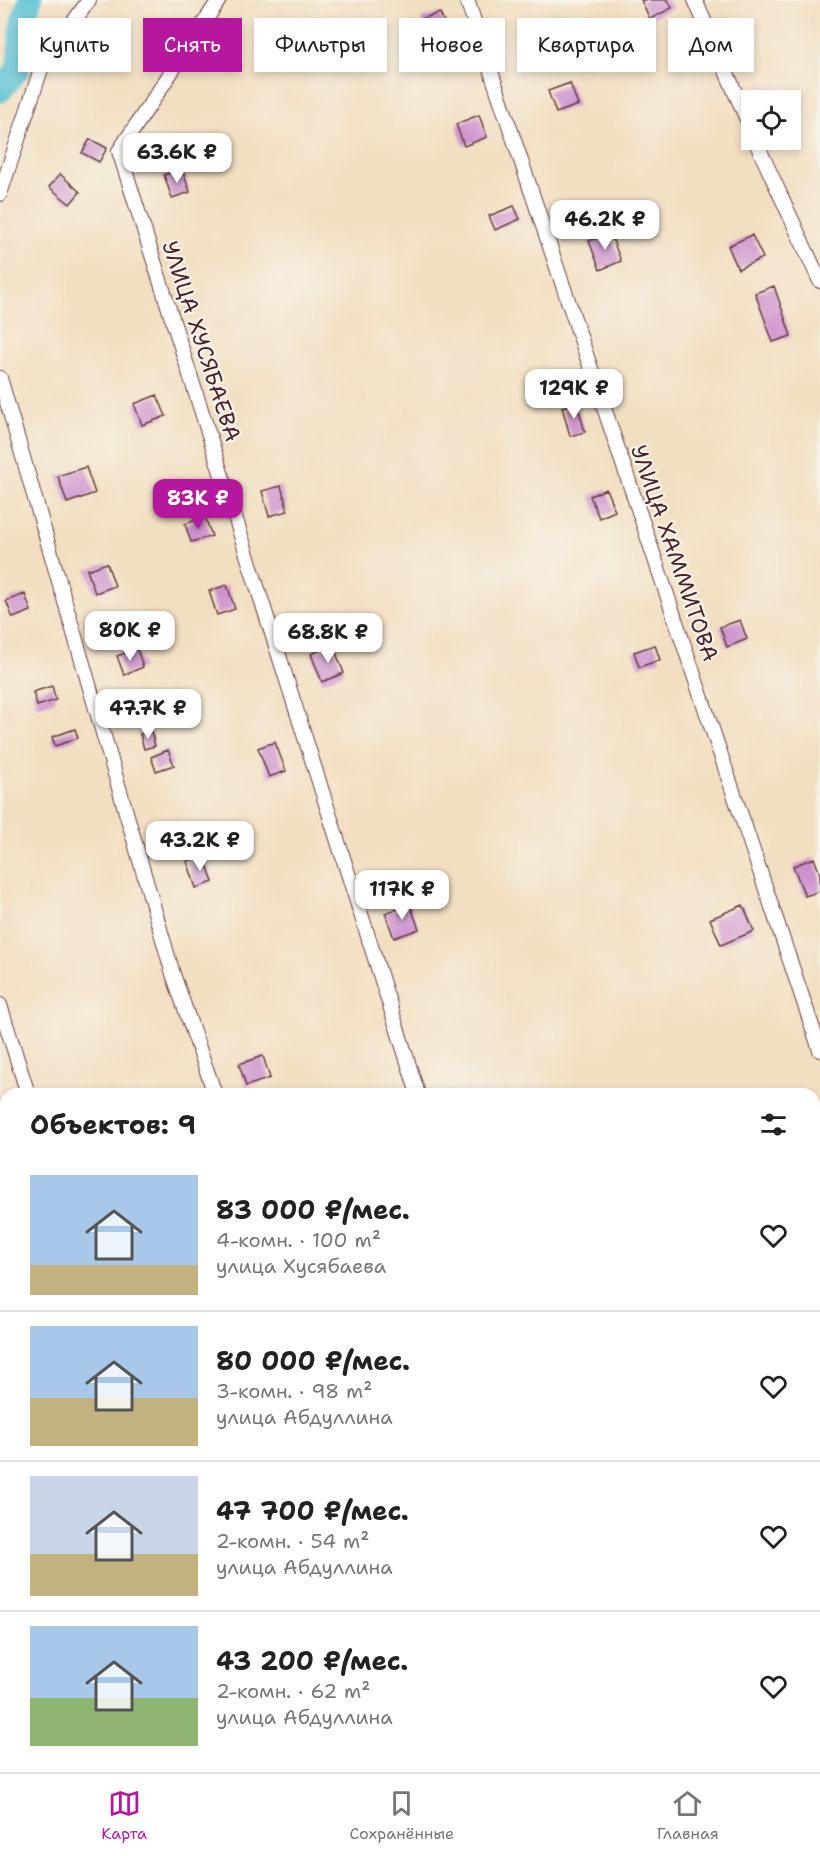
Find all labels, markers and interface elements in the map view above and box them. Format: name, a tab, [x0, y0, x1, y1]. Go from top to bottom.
chip: Купить	[18, 18, 131, 72]
chip: Снять	[143, 18, 242, 72]
chip: Фильтры	[254, 18, 387, 72]
chip: Новое	[399, 18, 505, 72]
chip: Квартира	[517, 18, 656, 72]
chip: Дом	[668, 18, 754, 72]
map controls	[741, 90, 801, 150]
button: locate	[741, 90, 801, 150]
pin: 63.6K ₽	[122, 133, 232, 184]
text: 63.6K ₽	[137, 139, 217, 165]
pin: 46.2K ₽	[550, 200, 660, 251]
text: 46.2K ₽	[564, 206, 646, 232]
street label: УЛИЦА ХУСЯБАЕВА	[155, 237, 248, 445]
pin: 129K ₽	[525, 369, 623, 420]
text: 129K ₽	[539, 375, 609, 401]
street label: УЛИЦА ХАММИТОВА	[624, 441, 725, 665]
pin: 83K ₽	[156, 479, 240, 530]
text: 83K ₽	[167, 485, 229, 511]
pin: 80K ₽	[88, 611, 172, 662]
pin: 68.8K ₽	[273, 613, 383, 664]
text: 80K ₽	[99, 617, 161, 643]
text: 68.8K ₽	[287, 619, 369, 645]
pin: 47.7K ₽	[93, 689, 203, 740]
text: 47.7K ₽	[109, 695, 187, 721]
pin: 43.2K ₽	[145, 821, 255, 872]
text: 43.2K ₽	[160, 827, 240, 853]
pin: 117K ₽	[353, 870, 451, 921]
text: 117K ₽	[369, 876, 435, 902]
text: Объектов: 9	[30, 1107, 196, 1142]
icon: filters	[757, 1108, 790, 1141]
text: 83 000 ₽/мес.	[216, 1192, 410, 1227]
icon: home	[78, 1199, 150, 1271]
icon: heart	[757, 1219, 790, 1252]
text: 4-комн. · 100 m²	[216, 1227, 381, 1253]
text: улица Хусябаева	[216, 1253, 386, 1279]
text: 80 000 ₽/мес.	[216, 1343, 410, 1378]
icon: home	[78, 1350, 150, 1422]
icon: heart	[757, 1370, 790, 1403]
text: 3-комн. · 98 m²	[216, 1378, 373, 1404]
text: улица Абдуллина	[216, 1404, 393, 1430]
text: 47 700 ₽/мес.	[216, 1493, 409, 1528]
icon: home	[78, 1500, 150, 1572]
icon: heart	[757, 1520, 790, 1553]
text: 2-комн. · 54 m²	[216, 1528, 370, 1554]
text: улица Абдуллина	[216, 1554, 393, 1580]
text: 43 200 ₽/мес.	[216, 1643, 408, 1678]
icon: home	[78, 1650, 150, 1722]
icon: heart	[757, 1670, 790, 1703]
text: 2-комн. · 62 m²	[216, 1678, 370, 1704]
text: улица Абдуллина	[216, 1704, 393, 1730]
tab: Карта	[101, 1787, 147, 1844]
tab: Сохранённые	[350, 1787, 454, 1844]
tab: Главная	[657, 1787, 719, 1844]

